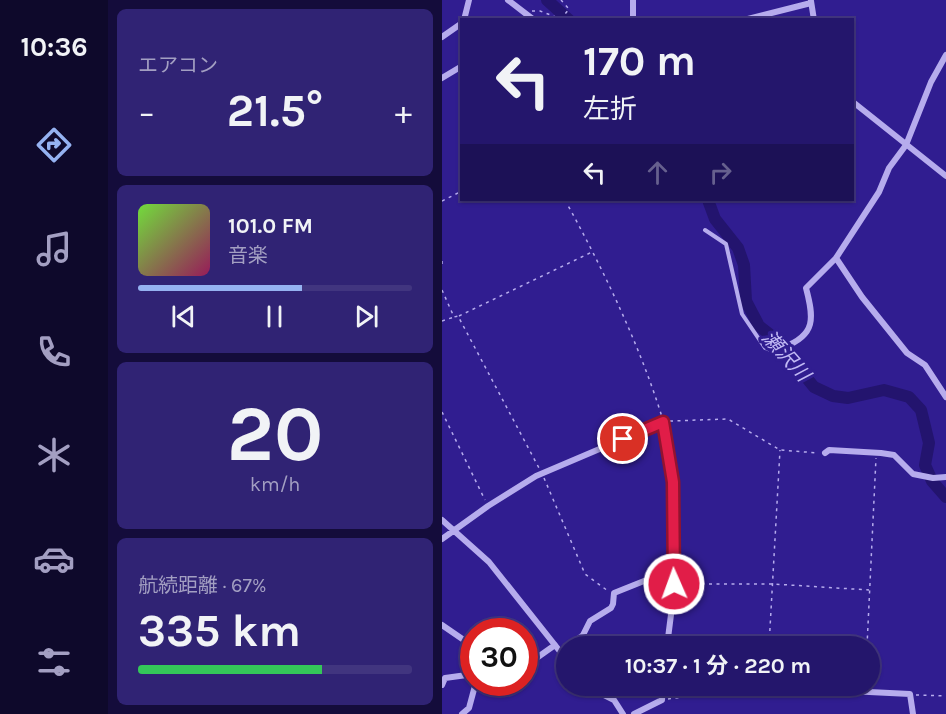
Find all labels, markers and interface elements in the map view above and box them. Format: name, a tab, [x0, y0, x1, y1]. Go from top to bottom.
text: 10:36	[20, 31, 88, 63]
text: 170 m	[583, 36, 696, 86]
icon: left	[484, 42, 562, 120]
text: エアコン	[138, 54, 218, 77]
text: 21.5°	[227, 85, 323, 137]
text: −	[138, 93, 155, 131]
text: +	[395, 93, 412, 131]
text: 左折	[583, 93, 637, 125]
icon: directions	[33, 124, 75, 166]
icon: left	[578, 156, 611, 189]
icon: ahead	[641, 156, 674, 189]
icon: right	[704, 156, 737, 189]
text: 101.0 FM	[228, 213, 313, 239]
icon: music	[33, 228, 75, 270]
text: 音楽	[228, 244, 268, 267]
icon: previous	[167, 300, 200, 333]
icon: pause	[258, 300, 291, 333]
icon: next	[350, 300, 383, 333]
water label: 瀬沢川	[757, 326, 816, 387]
icon: phone	[33, 331, 75, 373]
text: 20	[227, 388, 323, 480]
pin	[597, 413, 648, 464]
icon: arrive	[606, 422, 639, 455]
icon: climate	[33, 434, 75, 476]
text: km/h	[250, 473, 300, 496]
icon: car	[33, 538, 75, 580]
position arrow	[642, 552, 706, 616]
text: 航続距離 · 67%	[138, 574, 266, 597]
text: 335 km	[138, 605, 301, 657]
speed limit sign: 30	[460, 618, 538, 696]
icon: filters	[33, 641, 75, 683]
text: 10:37 · 1 分 · 220 m	[625, 653, 811, 679]

